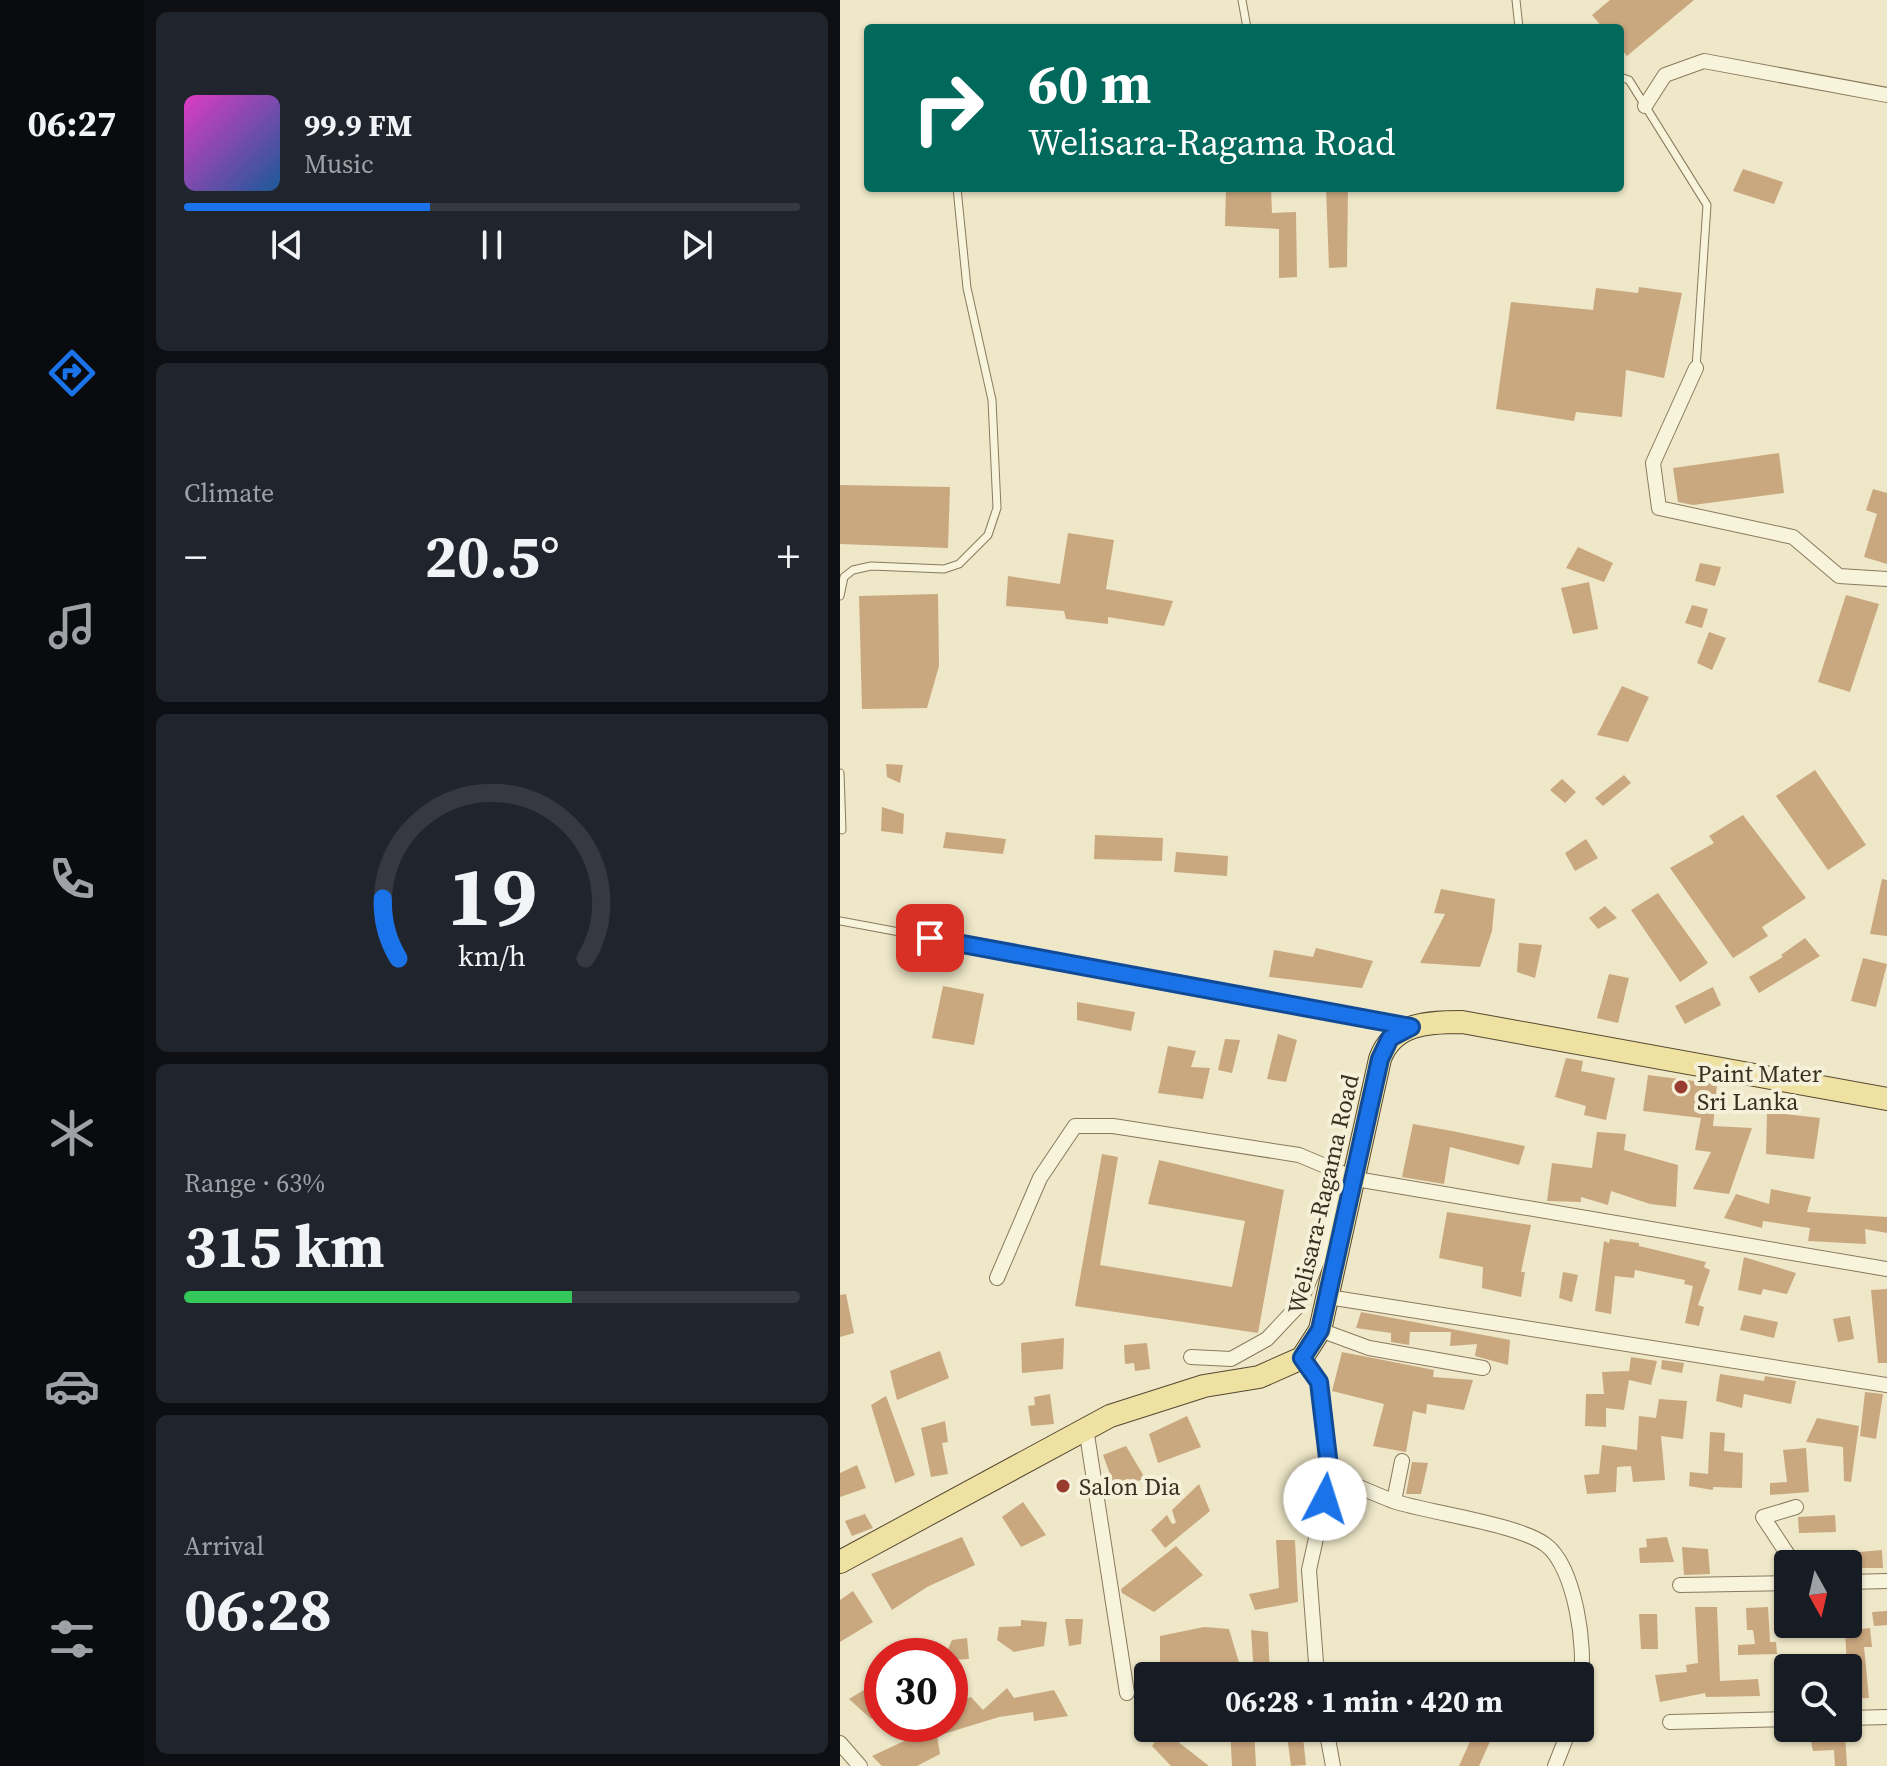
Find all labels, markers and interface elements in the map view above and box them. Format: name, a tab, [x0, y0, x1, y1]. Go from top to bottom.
text: 60 m	[1028, 45, 1151, 122]
icon: right	[896, 56, 1000, 160]
text: 06:27	[28, 99, 116, 148]
text: 99.9 FM	[304, 105, 412, 146]
text: Welisara-Ragama Road	[1028, 118, 1396, 167]
text: Music	[304, 146, 374, 182]
icon: previous	[265, 223, 309, 267]
icon: pause	[470, 223, 514, 267]
icon: next	[675, 223, 719, 267]
icon: directions	[44, 345, 100, 401]
text: Climate	[184, 475, 274, 511]
text: 20.5°	[424, 515, 560, 597]
text: −	[184, 526, 207, 587]
text: +	[777, 526, 800, 587]
icon: music	[44, 598, 100, 654]
text: 19	[447, 839, 537, 953]
icon: phone	[44, 851, 100, 907]
pin	[896, 904, 964, 972]
icon: arrive	[908, 916, 952, 960]
text: km/h	[458, 936, 526, 976]
place label: Paint Mater Sri Lanka	[1697, 1057, 1822, 1118]
street label: Welisara-Ragama Road	[1279, 1071, 1367, 1317]
marker: Paint Mater Sri Lanka	[1672, 1078, 1690, 1096]
icon: climate	[44, 1105, 100, 1161]
text: Range · 63%	[184, 1165, 325, 1201]
text: 315 km	[184, 1205, 385, 1287]
icon: car	[44, 1358, 100, 1414]
position arrow	[1283, 1457, 1367, 1541]
place label: Salon Dia	[1079, 1470, 1181, 1503]
marker: Salon Dia	[1054, 1477, 1072, 1495]
text: Arrival	[184, 1528, 264, 1564]
north arrow	[1774, 1550, 1862, 1638]
map controls	[1774, 1550, 1862, 1742]
text: 06:28	[184, 1568, 332, 1650]
icon: filters	[44, 1611, 100, 1667]
speed limit sign: 30	[864, 1638, 968, 1742]
button: search	[1774, 1654, 1862, 1742]
text: 06:28 · 1 min · 420 m	[1225, 1681, 1503, 1722]

